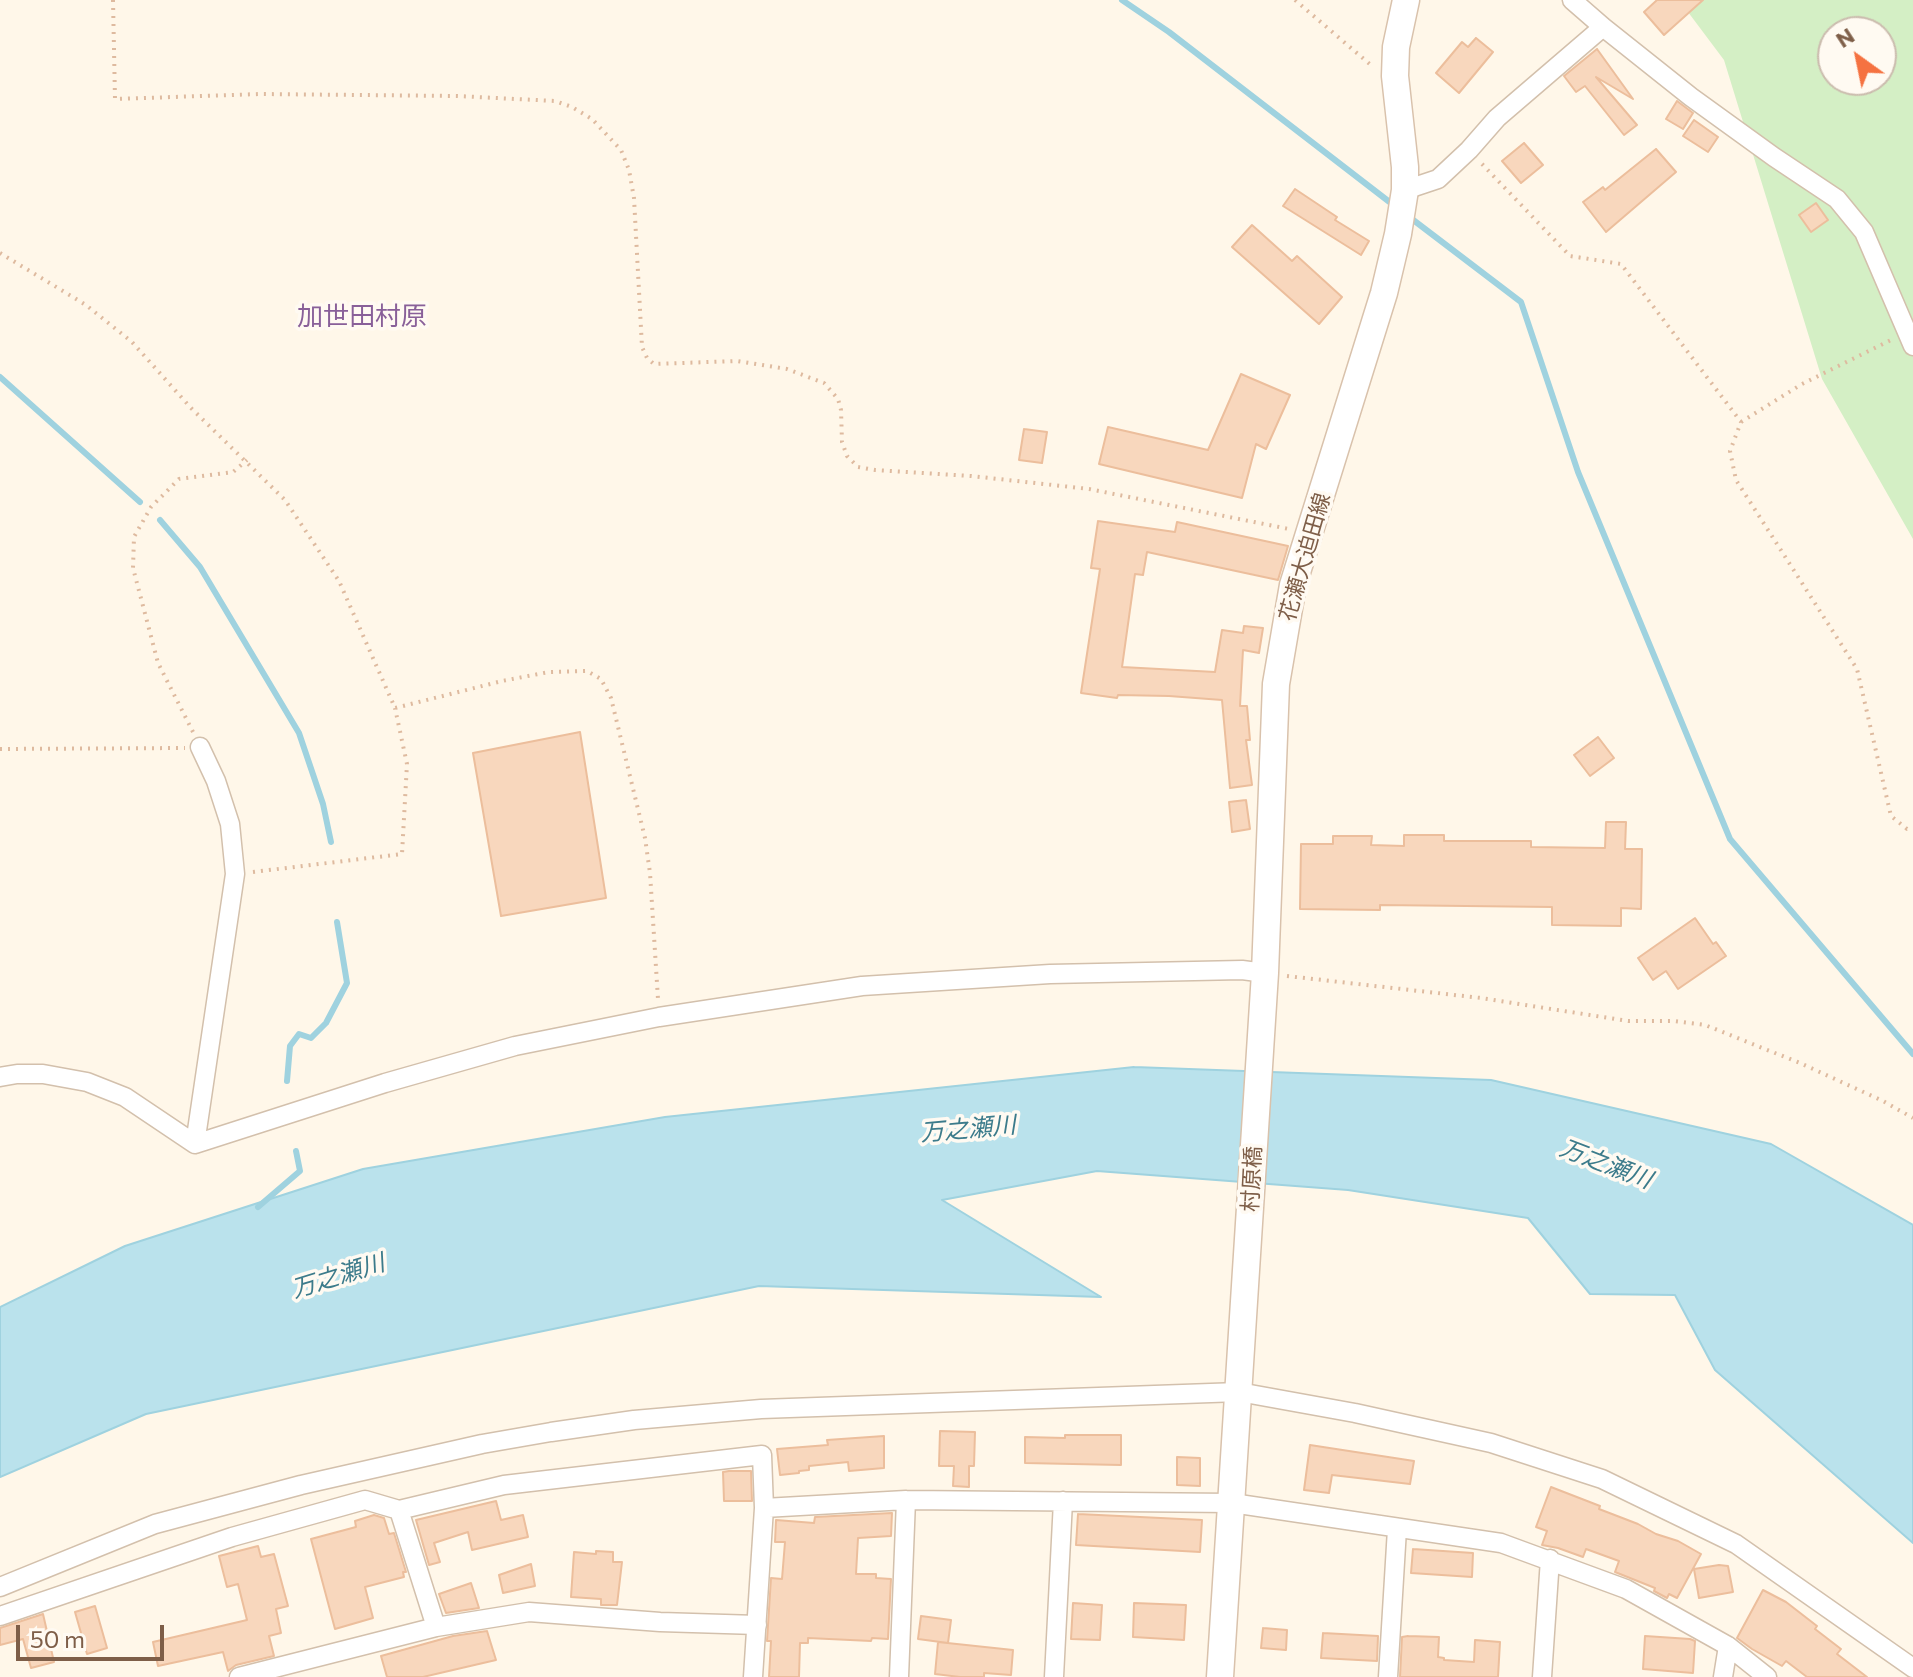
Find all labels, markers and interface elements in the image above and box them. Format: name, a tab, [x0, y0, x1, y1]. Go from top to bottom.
north arrow	[1817, 16, 1897, 96]
text: N	[1830, 21, 1859, 53]
district label: 加世田村原	[297, 300, 427, 332]
street label: 花瀬大迫田線	[1274, 490, 1336, 624]
water label: 万之瀬川	[919, 1110, 1017, 1148]
water label: 万之瀬川	[1556, 1133, 1656, 1195]
street label: 村原橋	[1237, 1145, 1267, 1213]
water label: 万之瀬川	[288, 1248, 388, 1304]
scale bar	[20, 1609, 168, 1659]
text: 50 m	[30, 1624, 85, 1653]

